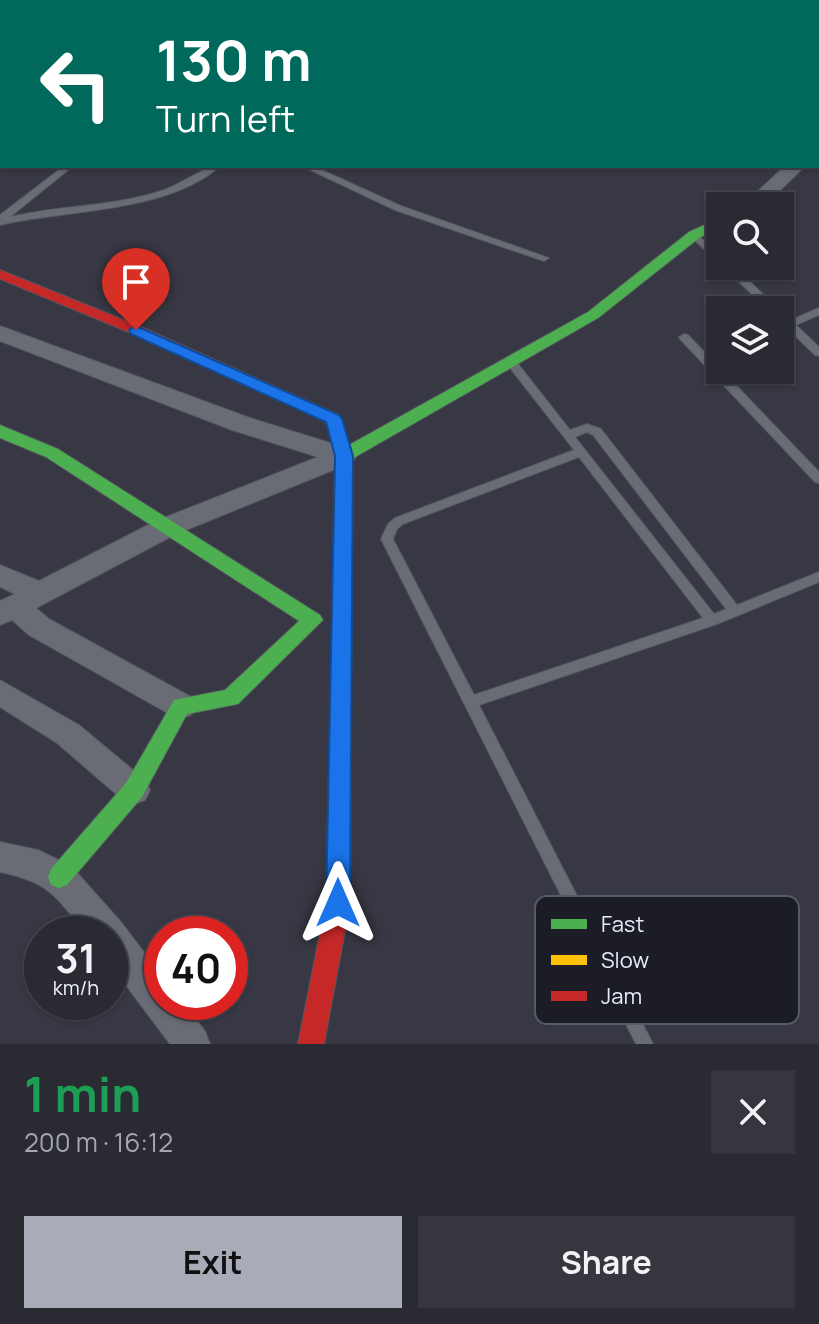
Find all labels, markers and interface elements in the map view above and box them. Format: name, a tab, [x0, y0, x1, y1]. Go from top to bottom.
text: 130 m	[156, 21, 312, 98]
icon: left	[24, 32, 128, 136]
text: Turn left	[156, 94, 295, 143]
map controls	[706, 192, 794, 384]
button: search	[706, 192, 794, 280]
pin	[102, 248, 170, 330]
icon: arrive	[114, 260, 158, 304]
button: layers	[706, 296, 794, 384]
position arrow	[296, 861, 380, 945]
legend	[535, 896, 799, 1024]
text: Fast	[601, 909, 644, 939]
speed limit sign: 40	[144, 916, 248, 1020]
text: 31	[56, 930, 96, 985]
text: Slow	[601, 945, 649, 975]
text: km/h	[53, 974, 99, 1001]
text: Jam	[601, 981, 642, 1011]
text: 1 min	[24, 1061, 141, 1126]
button: close	[711, 1070, 795, 1154]
text: 200 m · 16:12	[24, 1124, 173, 1160]
button: Exit	[24, 1216, 402, 1308]
button: Share	[418, 1216, 795, 1308]

